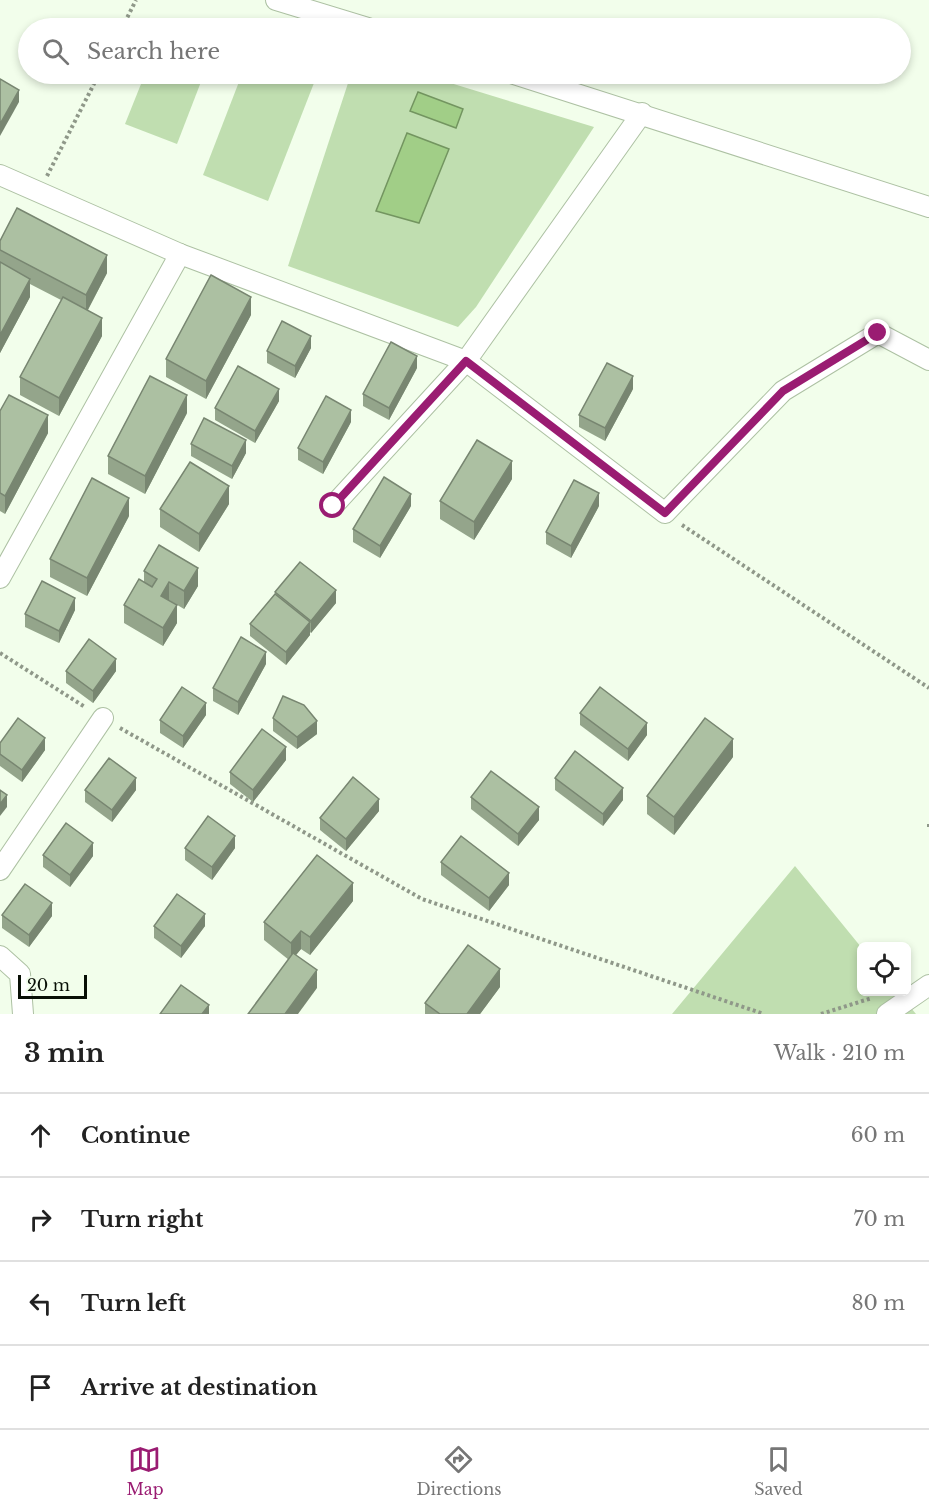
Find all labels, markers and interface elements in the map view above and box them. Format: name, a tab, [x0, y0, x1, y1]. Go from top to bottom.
search box	[18, 18, 911, 84]
icon: search	[39, 35, 72, 68]
text: Search here	[87, 38, 220, 65]
route end	[864, 319, 890, 345]
route start	[319, 492, 345, 518]
map controls	[857, 942, 911, 996]
button: locate	[857, 942, 911, 996]
scale bar	[18, 972, 87, 1000]
text: 20 m	[27, 975, 70, 995]
text: 3 min	[24, 1037, 105, 1069]
text: Walk · 210 m	[774, 1041, 905, 1065]
icon: ahead	[24, 1119, 57, 1152]
text: Continue	[81, 1122, 190, 1149]
text: 60 m	[851, 1123, 905, 1147]
icon: right	[24, 1203, 57, 1236]
text: Turn right	[81, 1206, 203, 1233]
text: 70 m	[853, 1207, 905, 1231]
icon: left	[24, 1287, 57, 1320]
text: Turn left	[81, 1290, 186, 1317]
text: 80 m	[851, 1291, 905, 1315]
icon: arrive	[24, 1371, 57, 1404]
text: Arrive at destination	[81, 1374, 318, 1401]
tab: Map	[126, 1443, 164, 1499]
tab: Directions	[416, 1443, 501, 1499]
tab: Saved	[754, 1443, 803, 1499]

